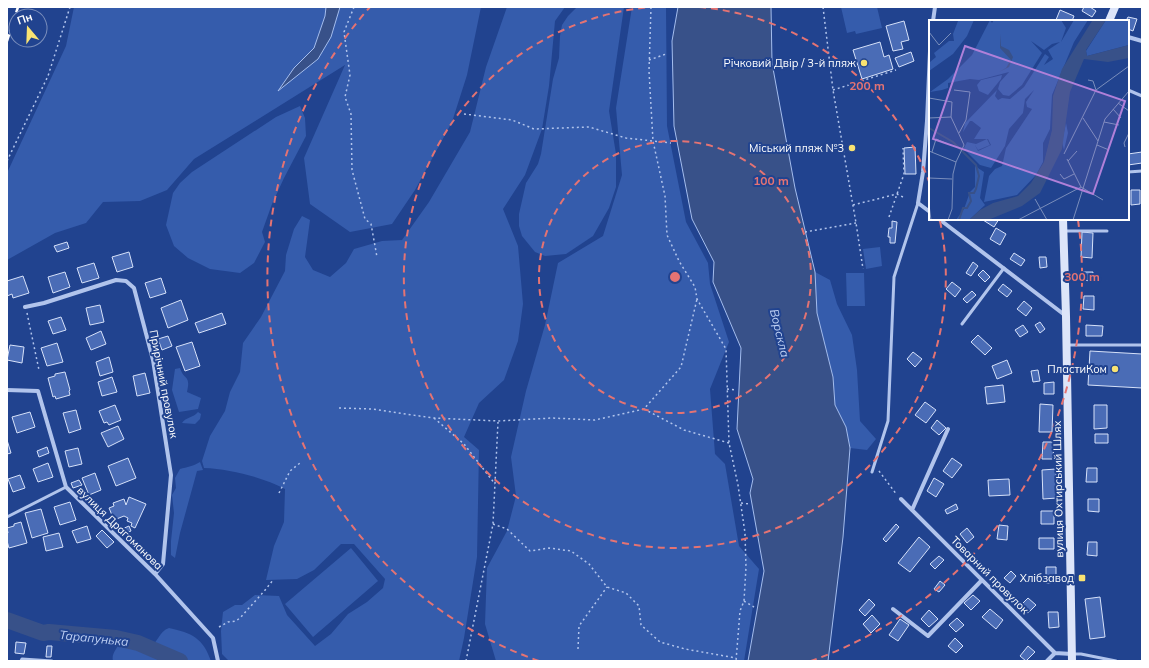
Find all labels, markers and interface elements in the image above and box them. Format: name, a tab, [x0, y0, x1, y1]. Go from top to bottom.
north arrow	[8, 8, 48, 48]
text: Пн	[15, 9, 34, 28]
inset map	[929, 20, 1129, 220]
place label: Річковий Двір / 3-й пляж	[724, 56, 856, 70]
marker: Річковий Двір / 3-й пляж	[859, 58, 869, 68]
text: 200 m	[849, 78, 885, 93]
place label: Міський пляж №3	[749, 141, 844, 155]
marker: Міський пляж №3	[847, 143, 857, 153]
text: 100 m	[753, 173, 789, 188]
text: 300 m	[1064, 269, 1100, 284]
centre of rings	[668, 270, 682, 284]
water label: Ворскла	[767, 307, 793, 359]
street label: Прирічний провулок	[147, 329, 181, 439]
place label: ПластиКом	[1047, 362, 1107, 376]
marker: ПластиКом	[1110, 364, 1120, 374]
street label: вулиця Охтирський Шлях	[1050, 420, 1066, 558]
street label: вулиця Драгоманова	[74, 483, 166, 573]
street label: Товарний провулок	[948, 533, 1032, 617]
place label: Хлібзавод	[1020, 571, 1074, 585]
marker: Хлібзавод	[1077, 573, 1087, 583]
water label: Тарапунька	[59, 627, 129, 649]

